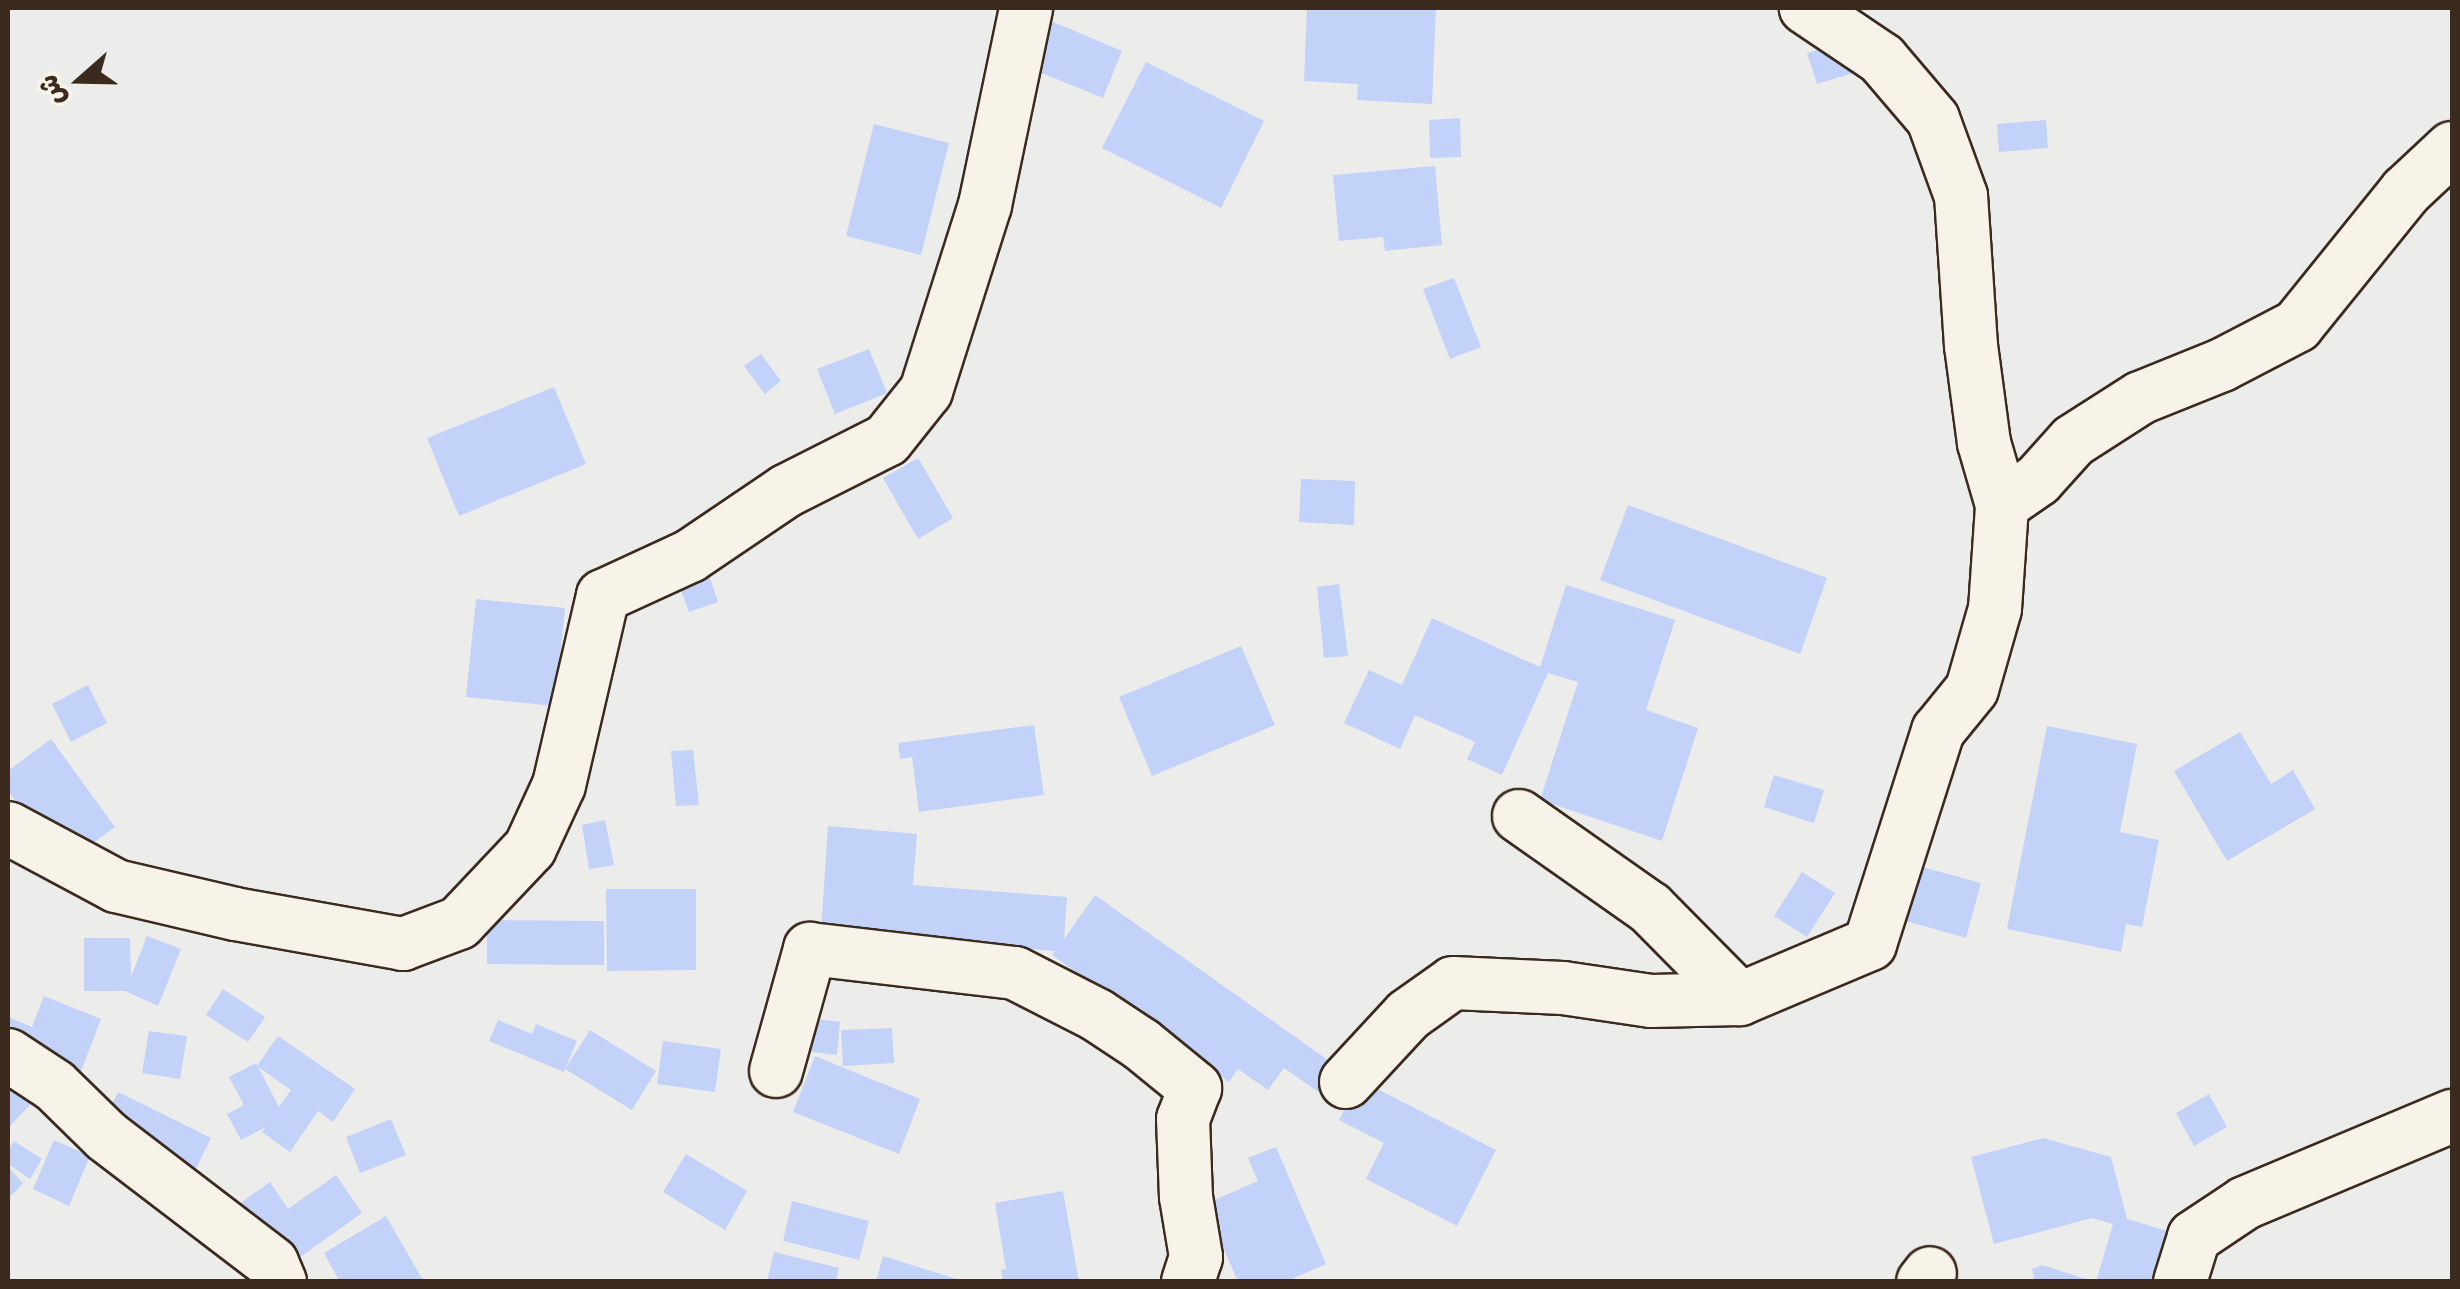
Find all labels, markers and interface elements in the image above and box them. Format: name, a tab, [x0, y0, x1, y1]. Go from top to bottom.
north arrow	[30, 30, 130, 130]
text: ش	[23, 68, 80, 113]

